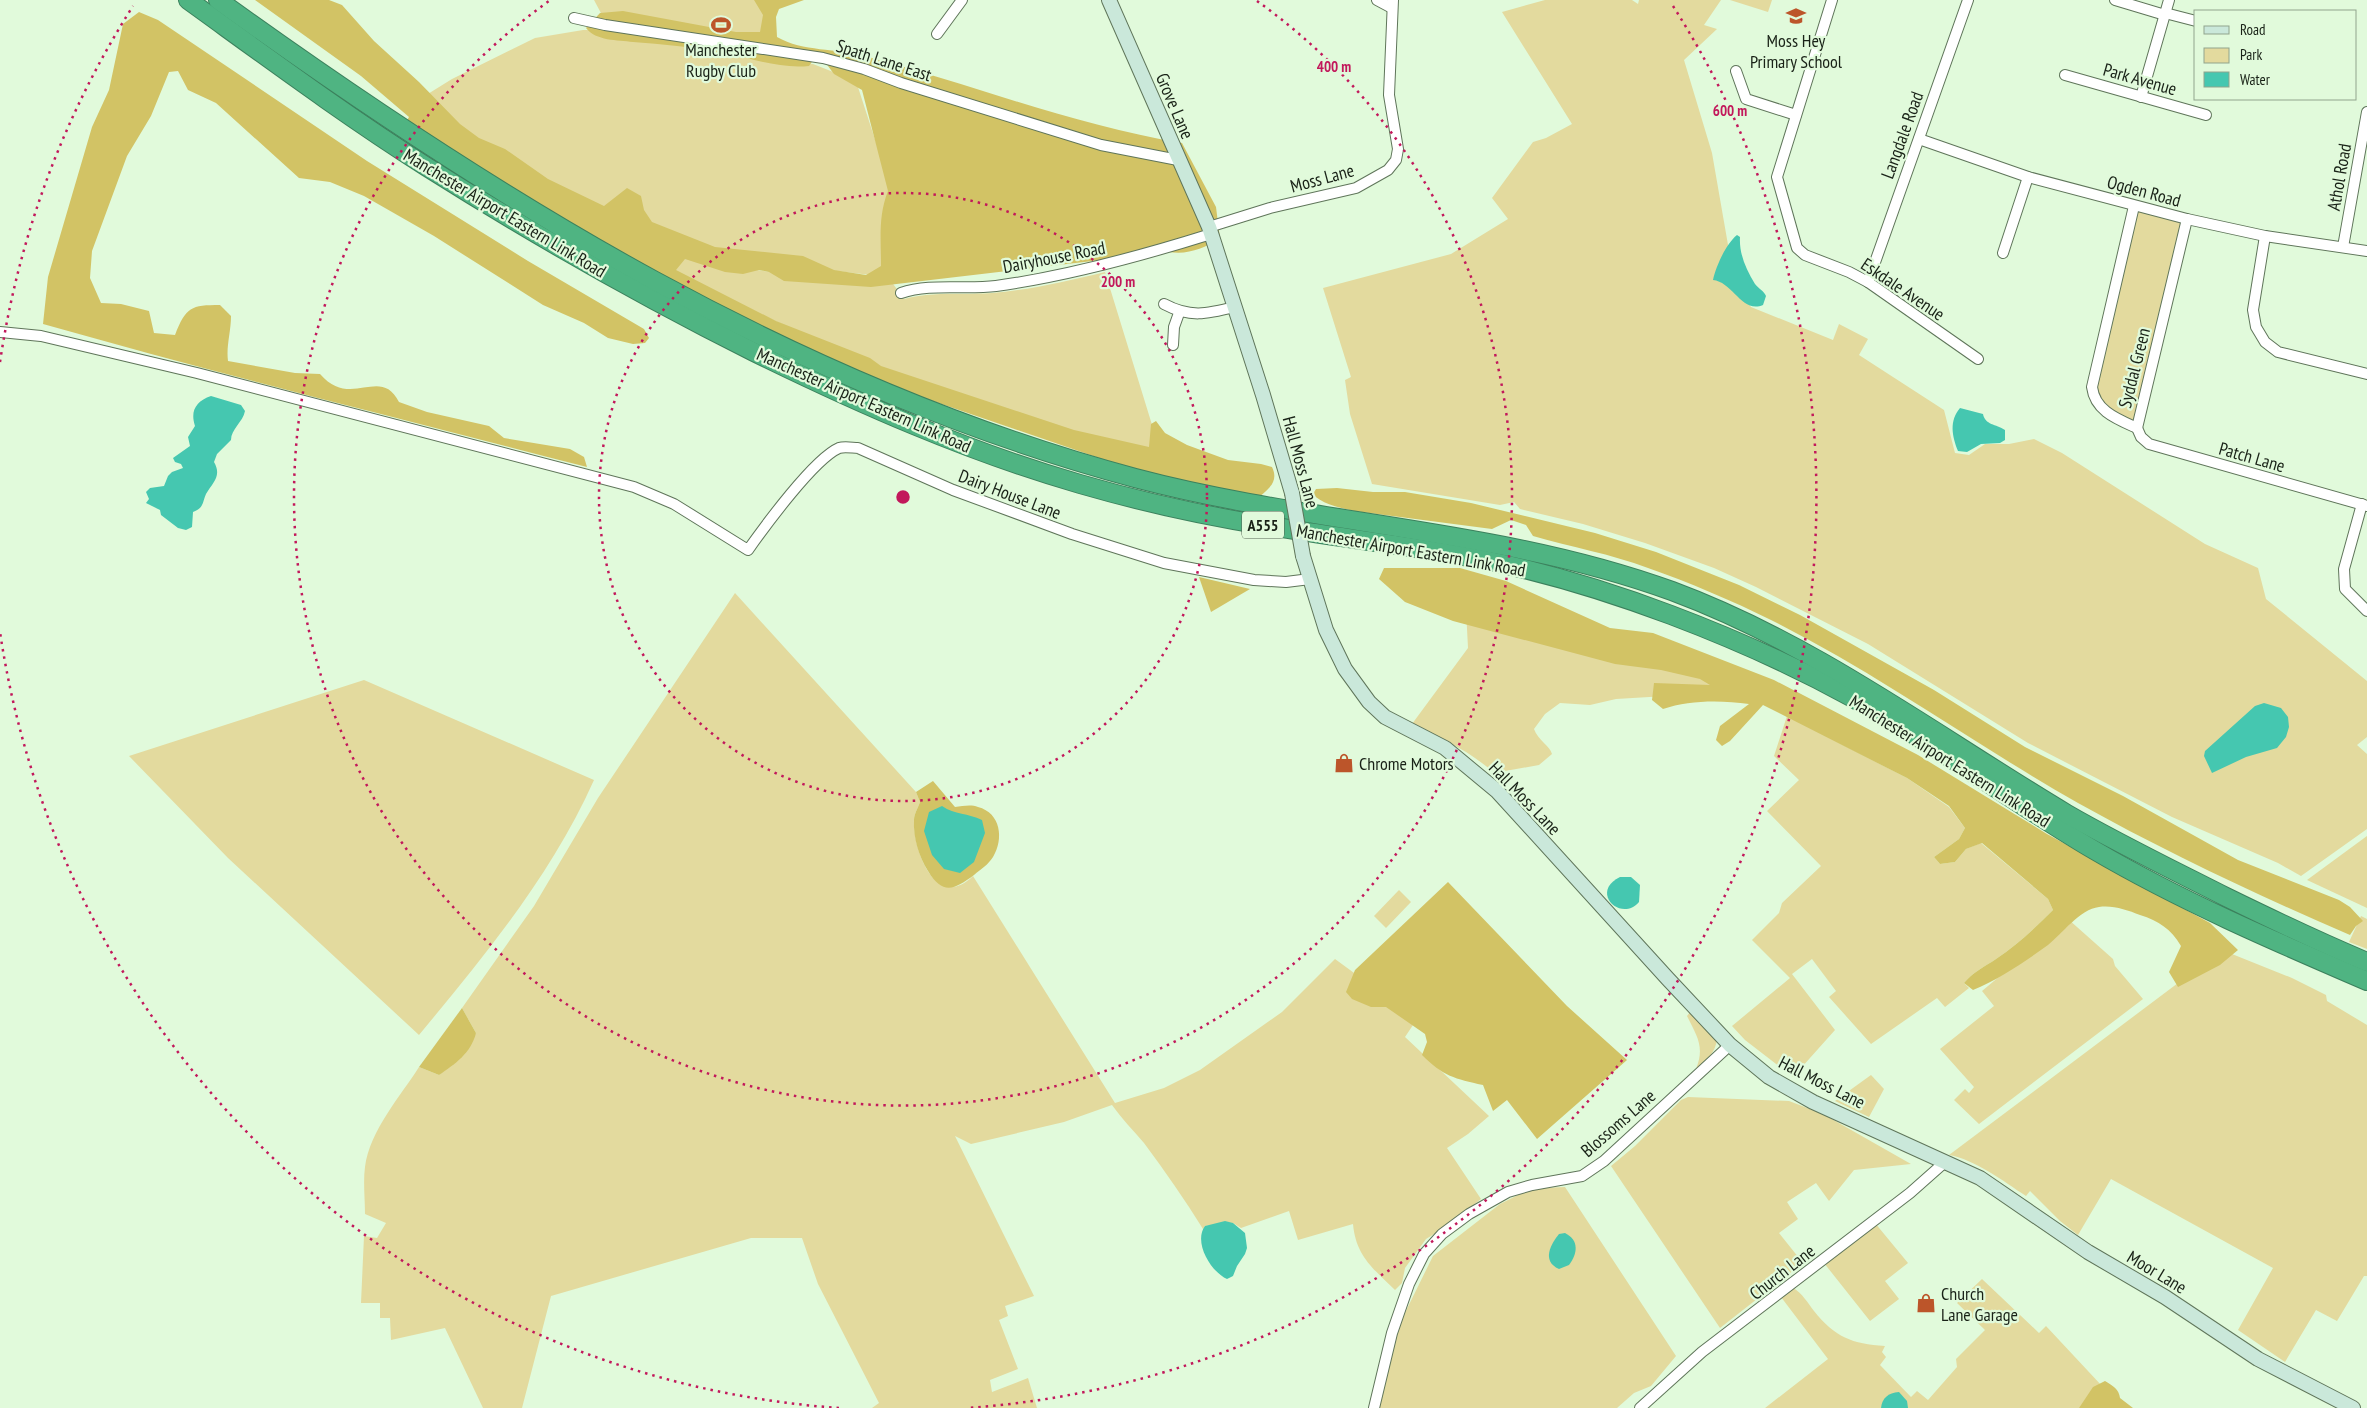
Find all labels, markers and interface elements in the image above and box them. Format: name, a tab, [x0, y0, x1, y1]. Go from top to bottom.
school or university icon: Moss Hey Primary School	[1785, 5, 1807, 27]
legend	[2194, 10, 2357, 100]
sports icon: Manchester Rugby Club	[710, 14, 732, 36]
text: Road	[2240, 20, 2266, 39]
place label: Moss Hey Primary School	[1750, 29, 1843, 73]
street label: Spath Lane East	[833, 34, 935, 86]
place label: Manchester Rugby Club	[685, 38, 757, 82]
text: Park	[2240, 45, 2262, 64]
text: 400 m	[1317, 57, 1351, 76]
street label: Park Avenue	[2101, 58, 2179, 100]
street label: Grove Lane	[1151, 70, 1199, 142]
text: Water	[2240, 70, 2271, 89]
street label: Langdale Road	[1876, 88, 1928, 182]
text: 600 m	[1713, 101, 1747, 120]
street label: Athol Road	[2322, 142, 2356, 212]
street label: Manchester Airport Eastern Link Road	[400, 143, 610, 283]
street label: Moss Lane	[1288, 158, 1356, 198]
street label: Ogden Road	[2105, 170, 2183, 212]
street label: Dairyhouse Road	[1001, 236, 1107, 278]
street label: Eskdale Avenue	[1857, 253, 1949, 325]
text: 200 m	[1101, 272, 1135, 291]
street label: Syddal Green	[2113, 326, 2155, 410]
street label: Manchester Airport Eastern Link Road	[753, 342, 975, 458]
street label: Hall Moss Lane	[1278, 414, 1324, 510]
street label: Patch Lane	[2216, 437, 2288, 477]
street label: Dairy House Lane	[956, 464, 1064, 524]
centre of rings	[894, 488, 912, 506]
road number: A555	[1242, 512, 1284, 538]
street label: Manchester Airport Eastern Link Road	[1295, 519, 1527, 581]
street label: Manchester Airport Eastern Link Road	[1845, 690, 2055, 832]
shop icon: Chrome Motors	[1333, 752, 1355, 774]
place label: Chrome Motors	[1359, 752, 1454, 775]
street label: Hall Moss Lane	[1484, 756, 1566, 840]
street label: Hall Moss Lane	[1775, 1050, 1869, 1114]
street label: Blossoms Lane	[1576, 1084, 1660, 1162]
street label: Church Lane	[1745, 1239, 1819, 1305]
street label: Moor Lane	[2123, 1245, 2191, 1299]
place label: Church Lane Garage	[1941, 1282, 2018, 1326]
shop icon: Church Lane Garage	[1915, 1292, 1937, 1314]

